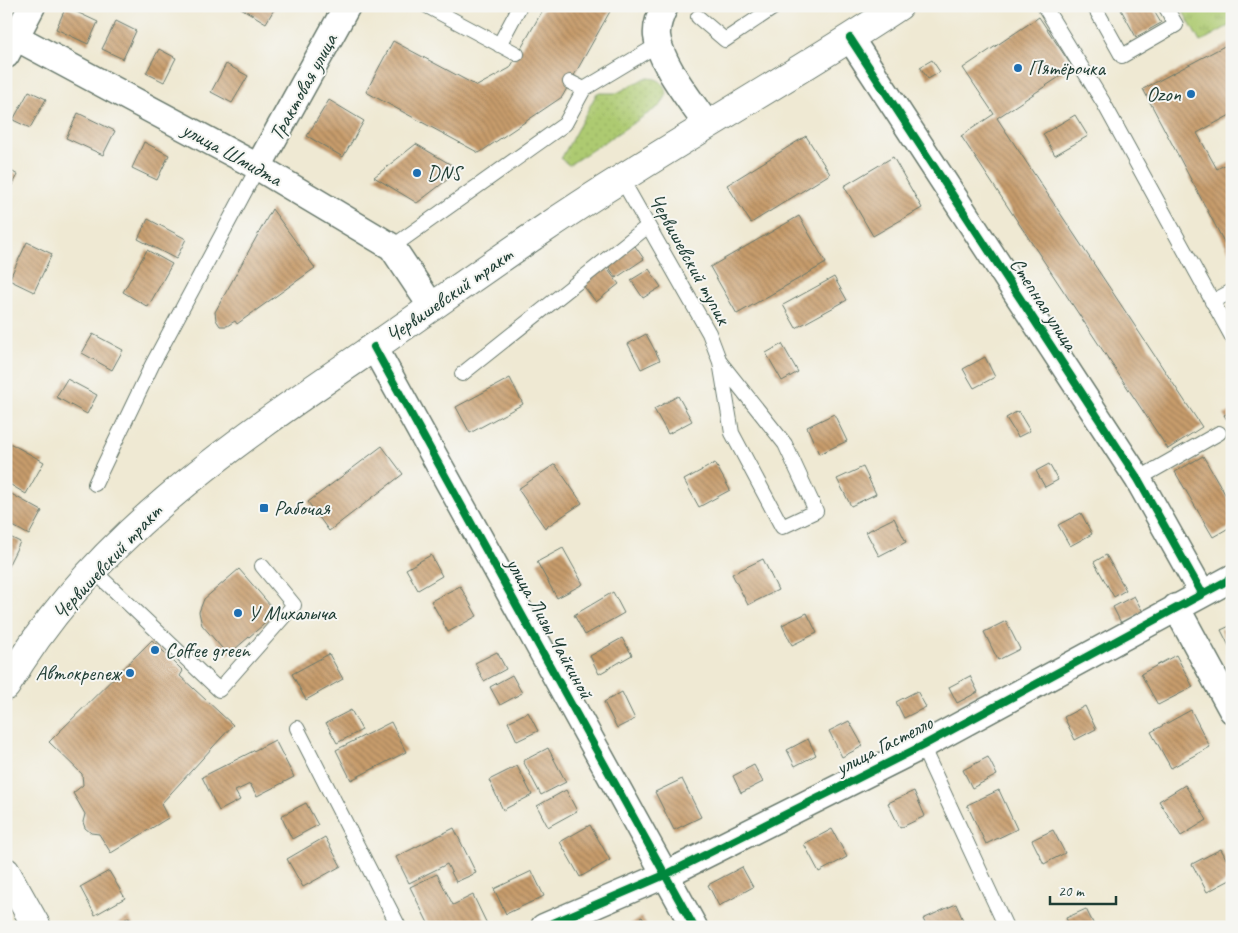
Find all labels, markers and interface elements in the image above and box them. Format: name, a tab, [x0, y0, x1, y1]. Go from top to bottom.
street label: Трактовая улица	[263, 28, 344, 145]
place label: Пятёрочка	[1028, 55, 1107, 81]
marker: Пятёрочка	[1012, 62, 1024, 74]
place label: Ozon	[1146, 81, 1182, 107]
marker: Ozon	[1185, 88, 1197, 100]
street label: улица Шмидта	[176, 115, 288, 193]
place label: DNS	[427, 160, 464, 186]
marker: DNS	[411, 167, 423, 179]
street label: Червишевский тупик	[643, 189, 737, 330]
street label: Червишевский тракт	[381, 241, 518, 348]
street label: Степная улица	[1004, 252, 1085, 358]
place label: Рабочая	[274, 495, 331, 521]
street label: Червишевский тракт	[47, 498, 168, 625]
marker: Рабочая	[258, 502, 270, 514]
street label: улица Лизы Чайкиной	[500, 551, 600, 704]
place label: У Михалыча	[248, 600, 338, 626]
marker: У Михалыча	[232, 607, 244, 619]
place label: Coffee green	[165, 637, 251, 663]
marker: Coffee green	[149, 644, 161, 656]
place label: Автокрепеж	[35, 660, 123, 686]
marker: Автокрепеж	[124, 667, 136, 679]
street label: улица Гастелло	[829, 709, 938, 781]
scale bar	[1050, 873, 1117, 905]
text: 20 m	[1058, 882, 1085, 901]

